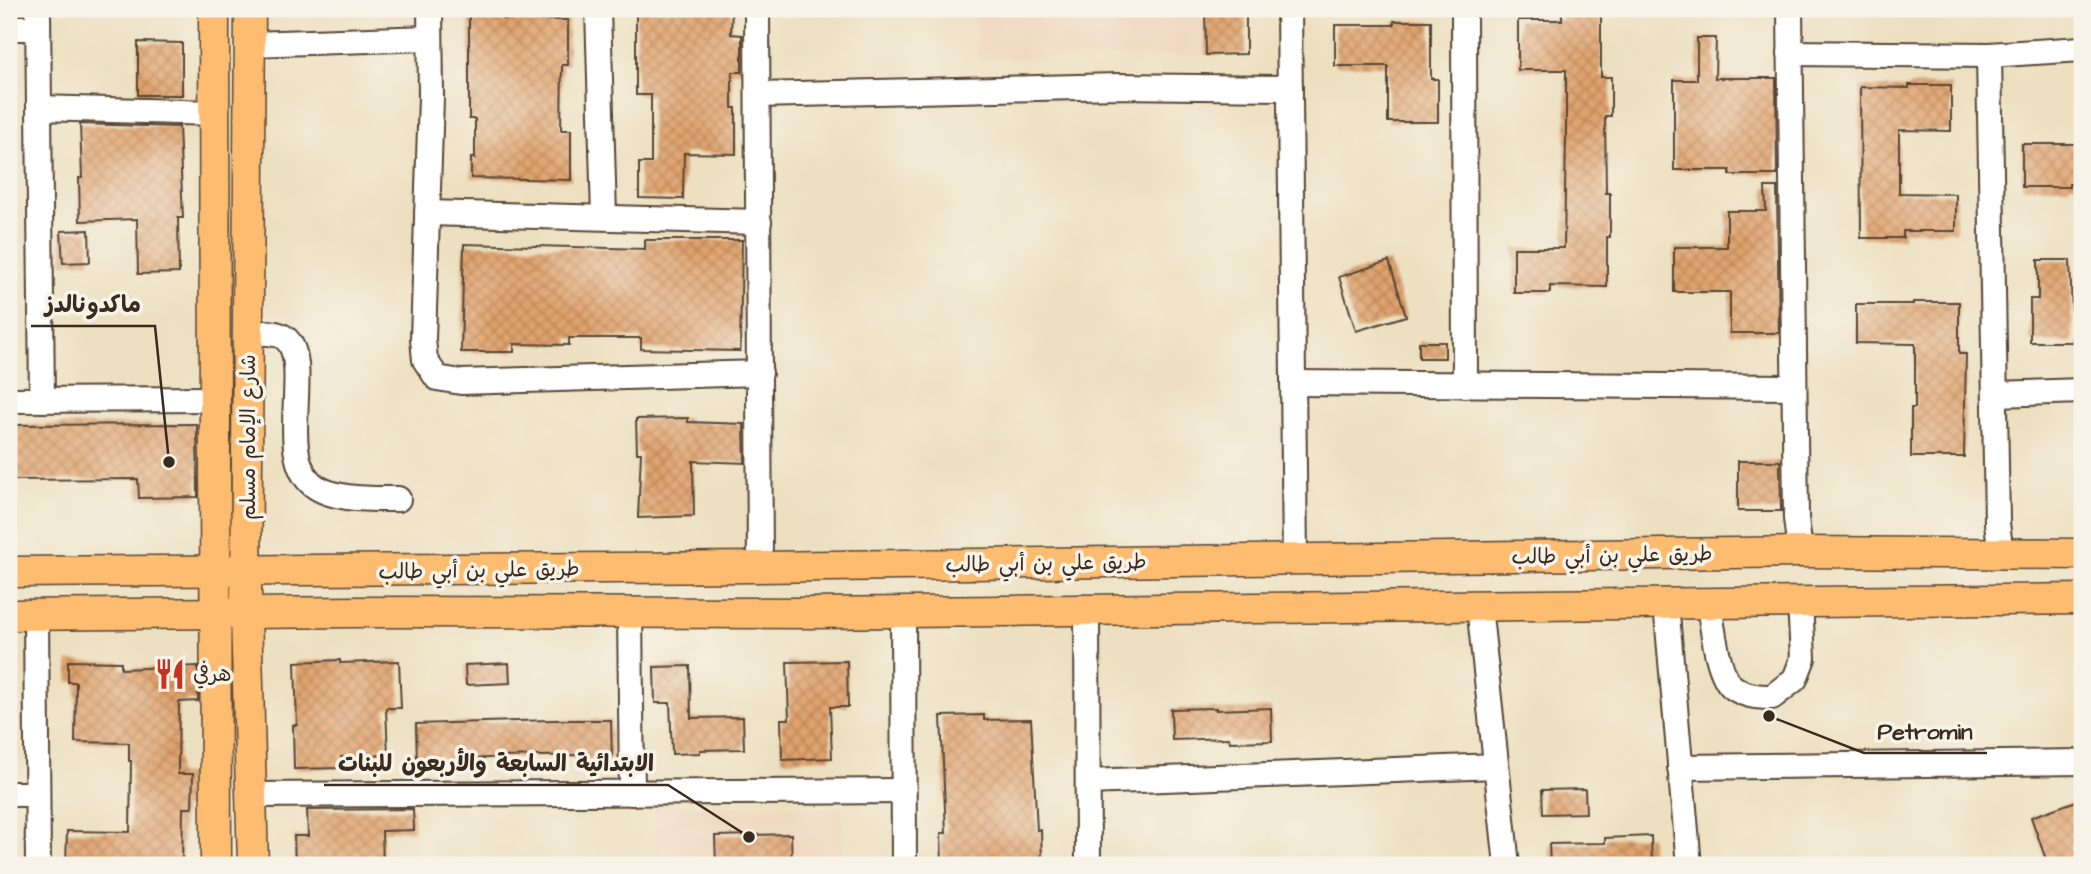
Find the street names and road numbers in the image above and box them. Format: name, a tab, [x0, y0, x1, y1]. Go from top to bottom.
street label: شارع الإمام مسلم	[234, 354, 264, 520]
street label: طريق علي بن أبي طالب	[1511, 539, 1713, 576]
street label: طريق علي بن أبي طالب	[945, 547, 1147, 584]
street label: طريق علي بن أبي طالب	[378, 554, 580, 591]

